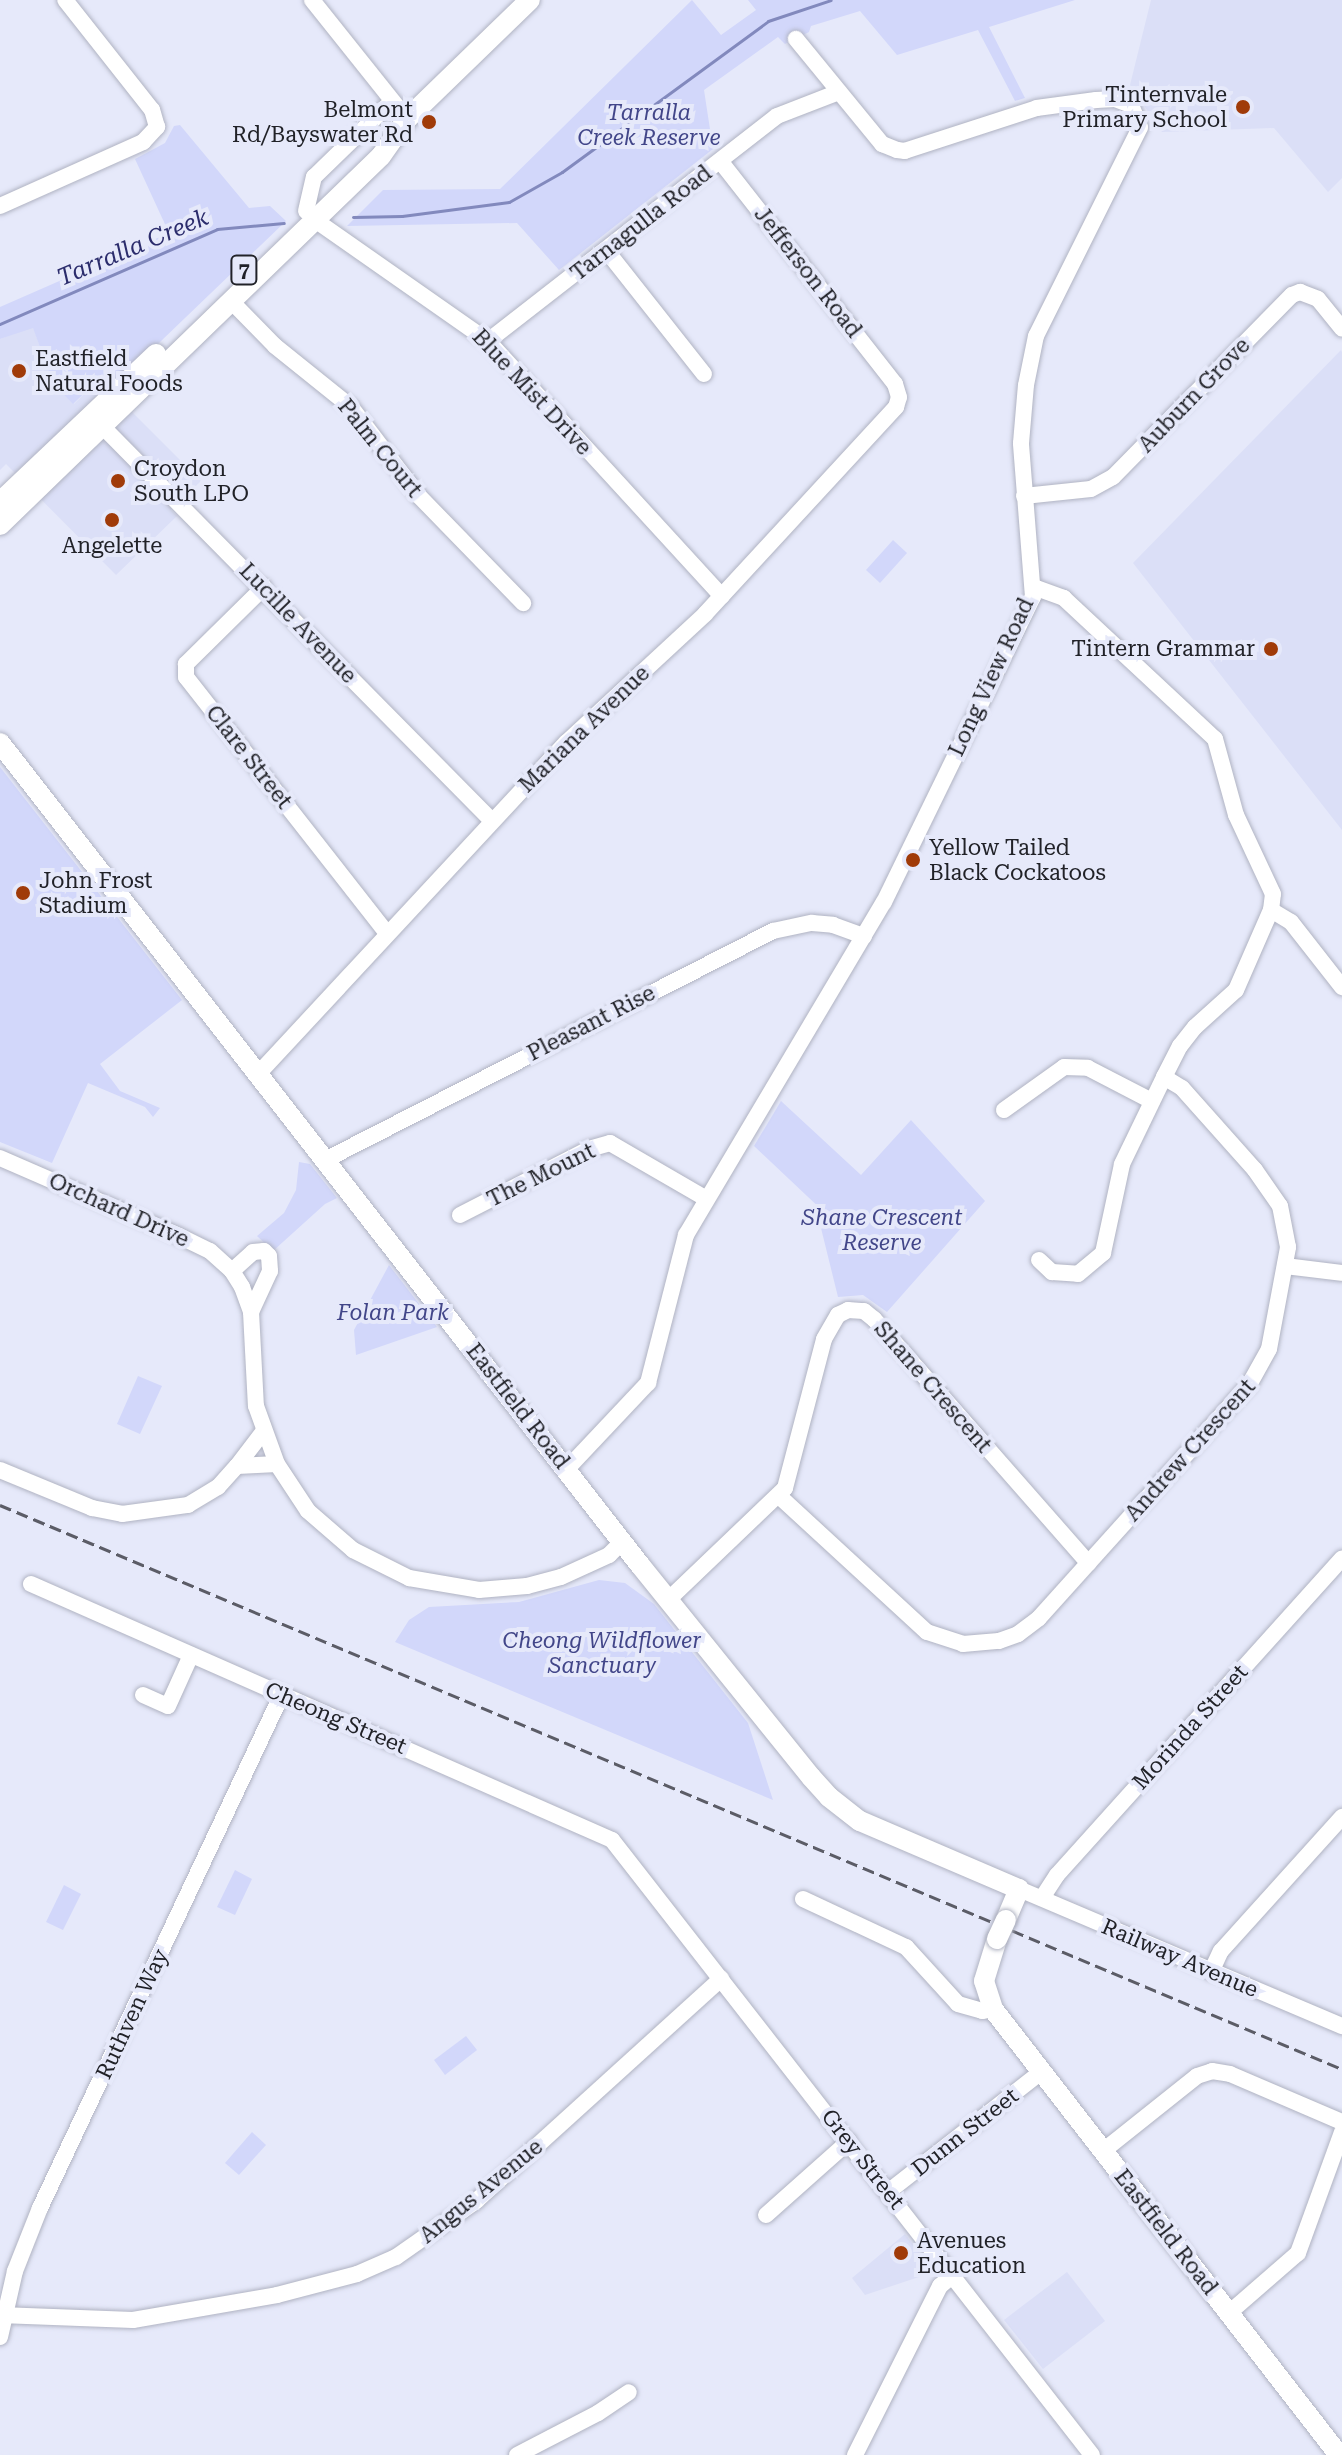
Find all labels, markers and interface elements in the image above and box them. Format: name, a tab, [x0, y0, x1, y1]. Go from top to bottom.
place label: Tinternvale Primary School	[1062, 81, 1227, 132]
place label: Belmont Rd/Bayswater Rd	[232, 96, 413, 148]
marker: Tinternvale Primary School	[1234, 98, 1252, 116]
park label: Tarralla Creek Reserve	[577, 99, 721, 150]
marker: Belmont Rd/Bayswater Rd	[420, 113, 438, 131]
street label: Tarnagulla Road	[565, 160, 717, 286]
street label: Jefferson Road	[749, 201, 867, 343]
water label: Tarralla Creek	[53, 203, 213, 293]
road number: 7	[230, 254, 258, 286]
street label: Blue Mist Drive	[467, 324, 597, 460]
street label: Auburn Grove	[1133, 332, 1255, 458]
place label: Eastfield Natural Foods	[35, 345, 183, 396]
marker: Eastfield Natural Foods	[10, 362, 28, 380]
street label: Palm Court	[332, 394, 428, 502]
place label: Croydon South LPO	[134, 455, 249, 506]
marker: Croydon South LPO	[109, 472, 127, 490]
marker: Angelette	[103, 511, 121, 529]
place label: Angelette	[62, 533, 162, 559]
street label: Lucille Avenue	[234, 557, 362, 689]
street label: Long View Road	[943, 594, 1039, 760]
place label: Tintern Grammar	[1071, 636, 1255, 662]
marker: Tintern Grammar	[1262, 640, 1280, 658]
street label: Mariana Avenue	[513, 660, 655, 798]
street label: Clare Street	[200, 700, 298, 814]
place label: Yellow Tailed Black Cockatoos	[929, 834, 1106, 886]
marker: Yellow Tailed Black Cockatoos	[904, 851, 922, 869]
place label: John Frost Stadium	[39, 867, 153, 918]
marker: John Frost Stadium	[14, 884, 32, 902]
street label: Pleasant Rise	[523, 980, 659, 1066]
street label: The Mount	[483, 1138, 599, 1212]
street label: Orchard Drive	[45, 1167, 193, 1253]
park label: Shane Crescent Reserve	[802, 1204, 962, 1256]
park label: Folan Park	[337, 1300, 449, 1326]
street label: Shane Crescent	[869, 1316, 997, 1458]
street label: Eastfield Road	[461, 1338, 575, 1474]
street label: Andrew Crescent	[1119, 1374, 1261, 1526]
park label: Cheong Wildflower Sanctuary	[503, 1627, 701, 1678]
street label: Morinda Street	[1127, 1659, 1253, 1795]
street label: Cheong Street	[261, 1676, 411, 1760]
street label: Railway Avenue	[1098, 1913, 1262, 2003]
street label: Ruthven Way	[90, 1945, 174, 2083]
street label: Dunn Street	[907, 2082, 1023, 2182]
street label: Grey Street	[816, 2104, 910, 2214]
street label: Angus Avenue	[414, 2133, 548, 2249]
street label: Eastfield Road	[1109, 2164, 1223, 2300]
place label: Avenues Education	[917, 2227, 1026, 2278]
marker: Avenues Education	[892, 2244, 910, 2262]

